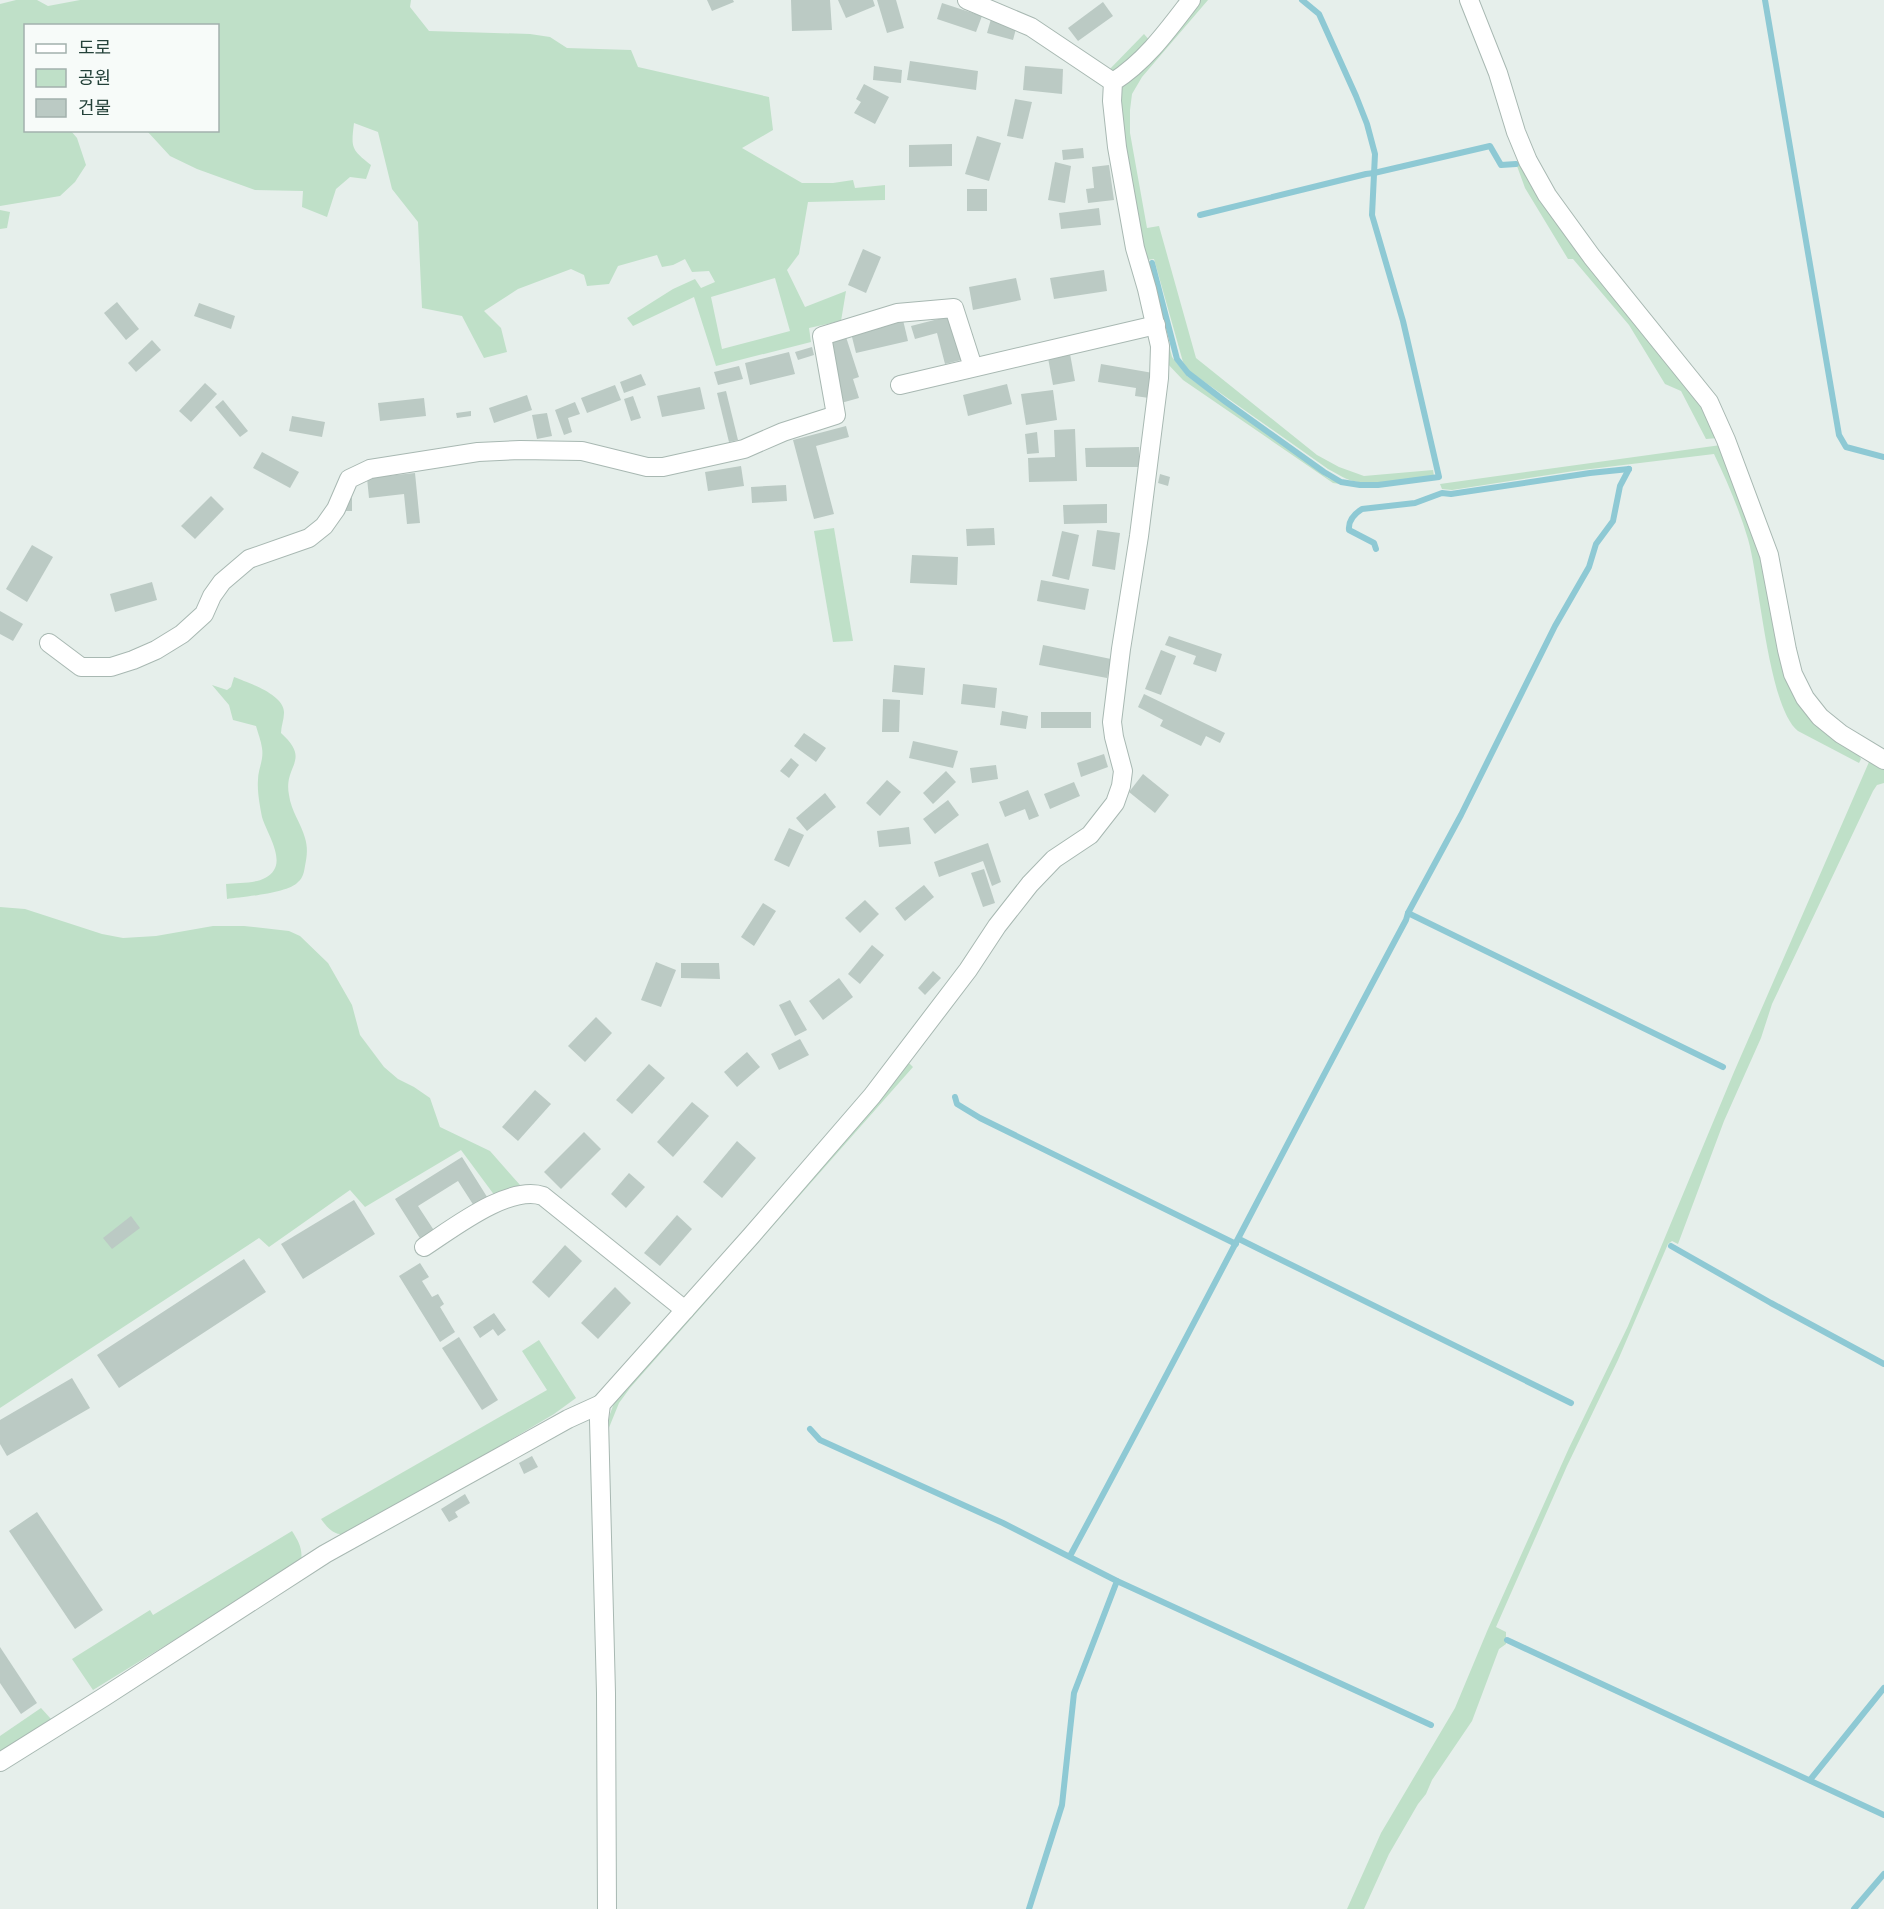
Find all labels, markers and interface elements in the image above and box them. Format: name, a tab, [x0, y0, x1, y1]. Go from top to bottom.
legend	[24, 24, 219, 132]
text: 도로	[78, 37, 111, 58]
text: 공원	[78, 67, 111, 88]
text: 건물	[78, 97, 111, 118]

